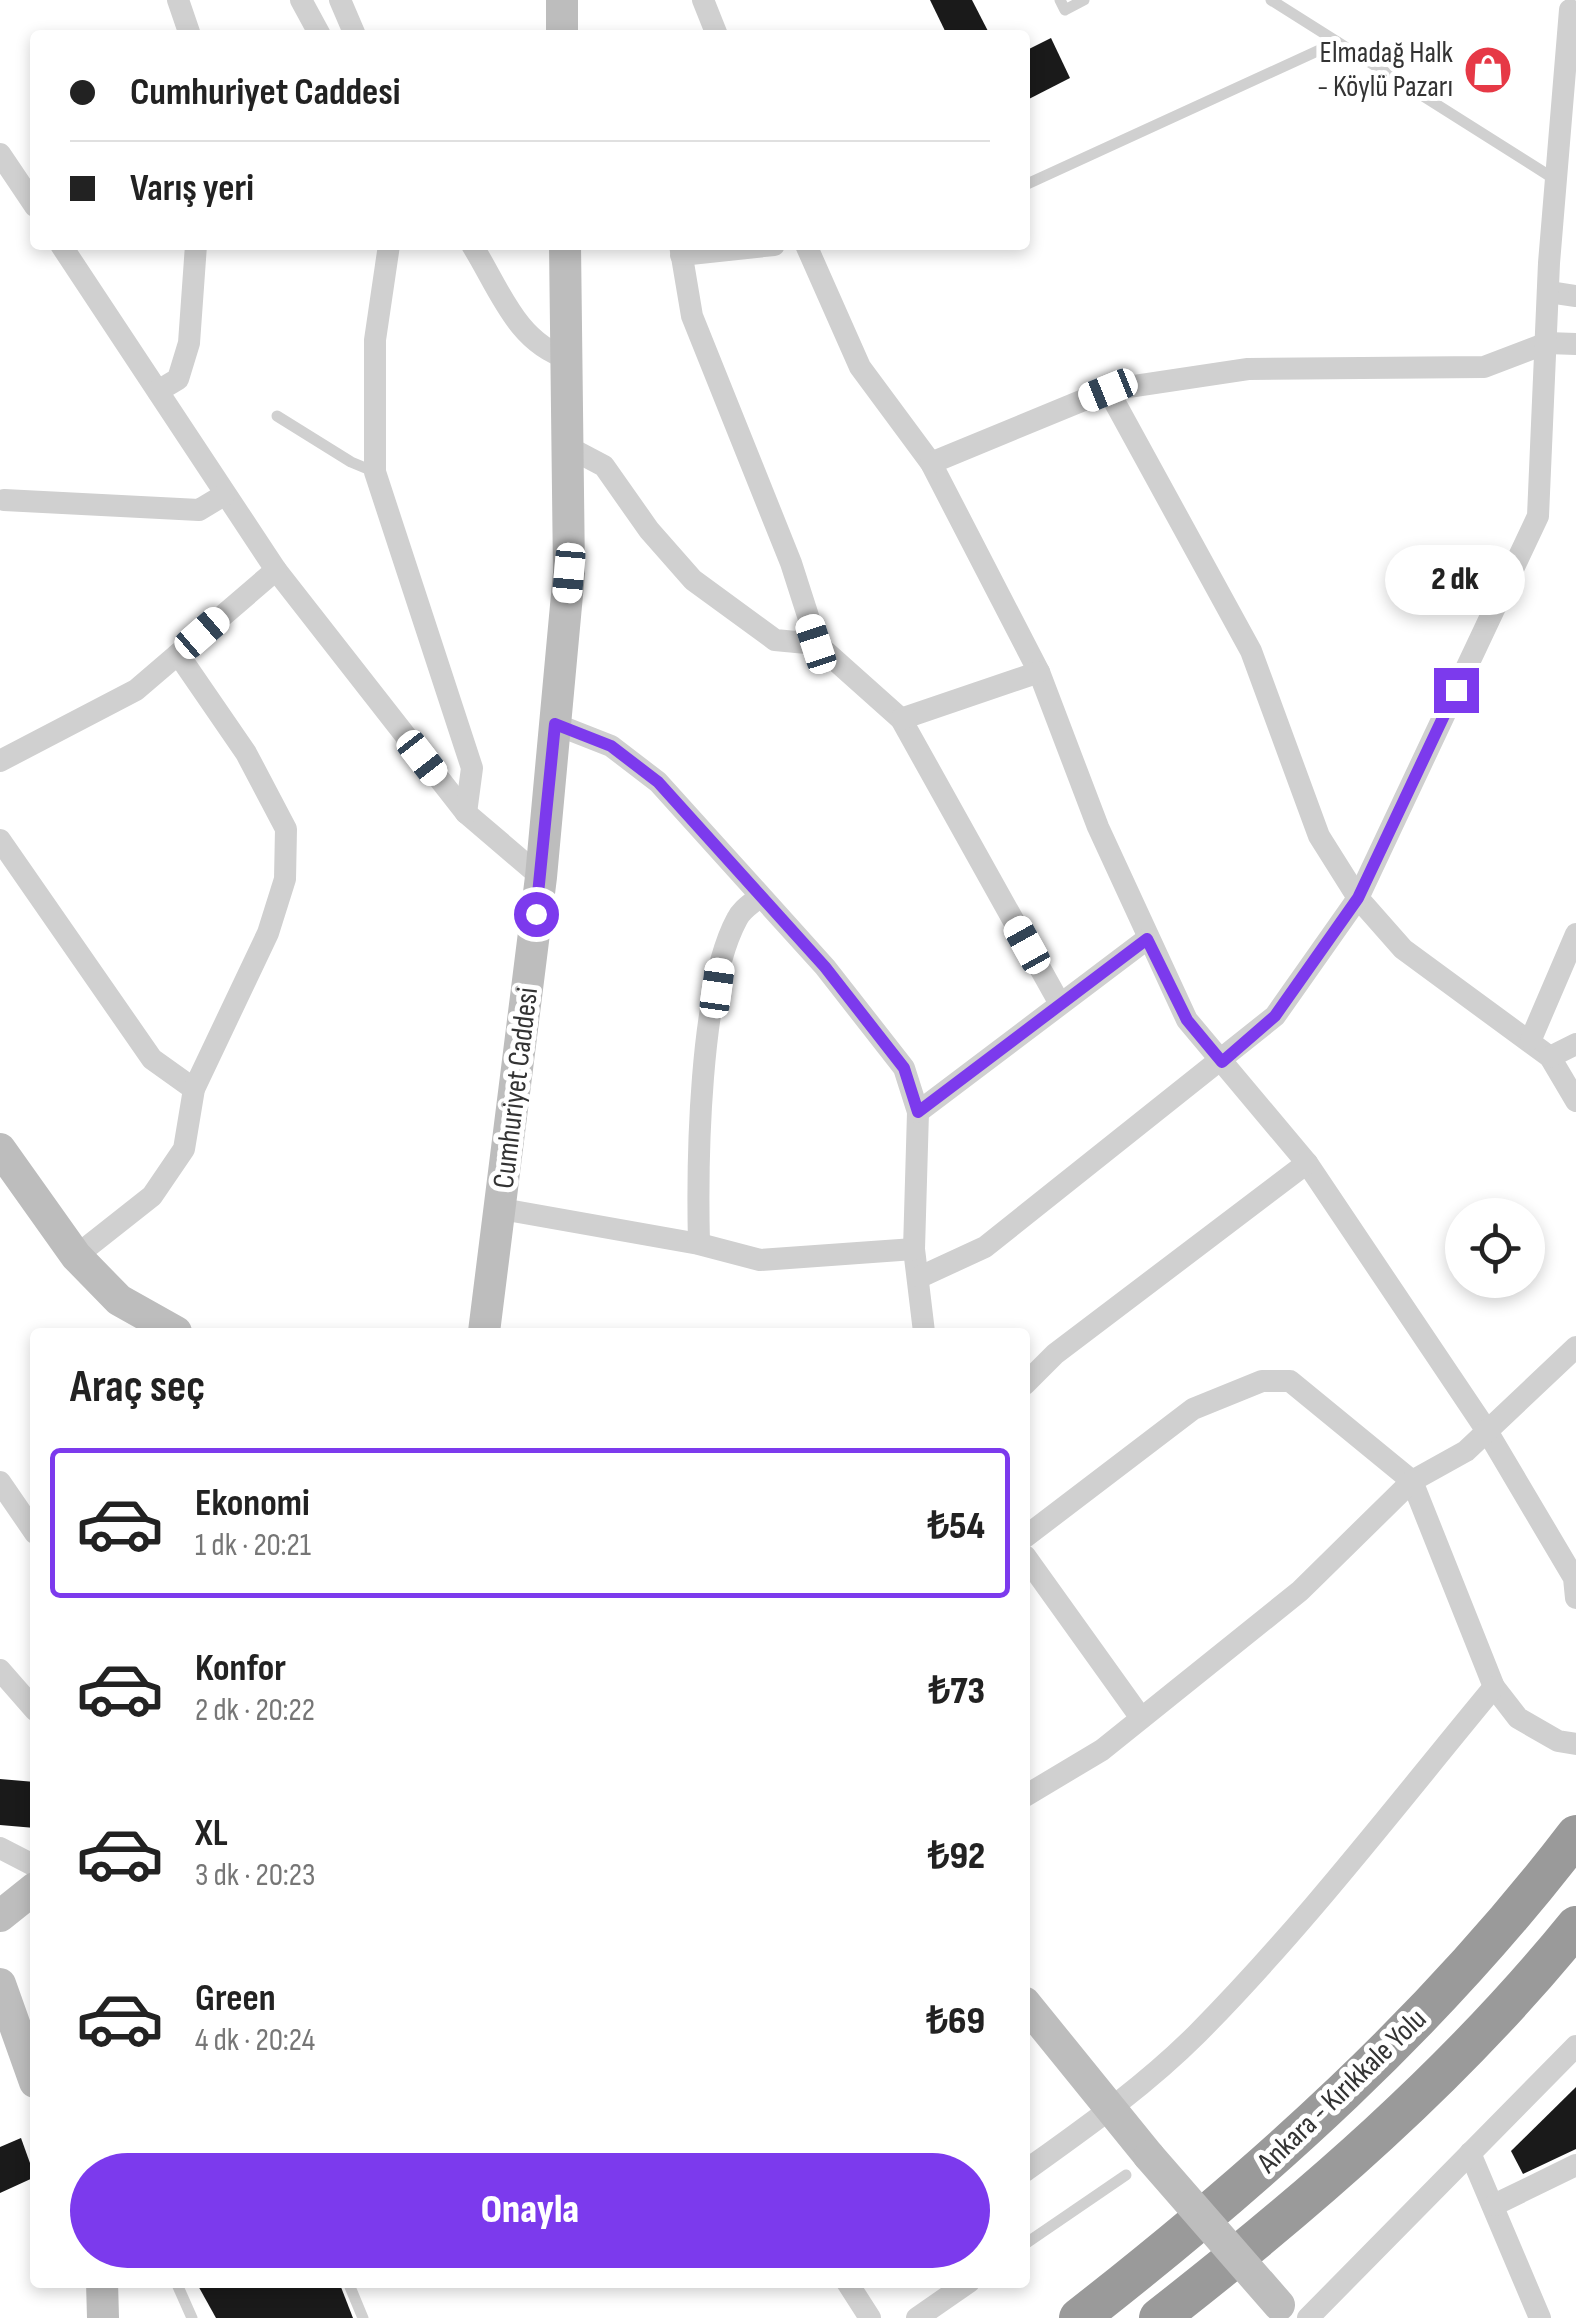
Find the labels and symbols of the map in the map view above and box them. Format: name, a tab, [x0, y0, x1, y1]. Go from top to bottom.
place label: Elmadağ Halk - Köylü Pazarı	[1317, 35, 1454, 105]
shop icon: Elmadağ Halk - Köylü Pazarı	[1462, 44, 1514, 96]
car	[1075, 365, 1141, 415]
car	[551, 542, 587, 604]
callout: 2 dk	[1386, 545, 1526, 615]
car	[170, 602, 234, 664]
car	[792, 611, 840, 677]
route end	[1434, 668, 1479, 713]
car	[392, 725, 452, 791]
route start	[514, 892, 559, 937]
car	[999, 911, 1055, 979]
car	[698, 956, 736, 1020]
street label: Cumhuriyet Caddesi	[486, 986, 546, 1190]
street label: Ankara - Kırıkkale Yolu	[1249, 2001, 1434, 2181]

